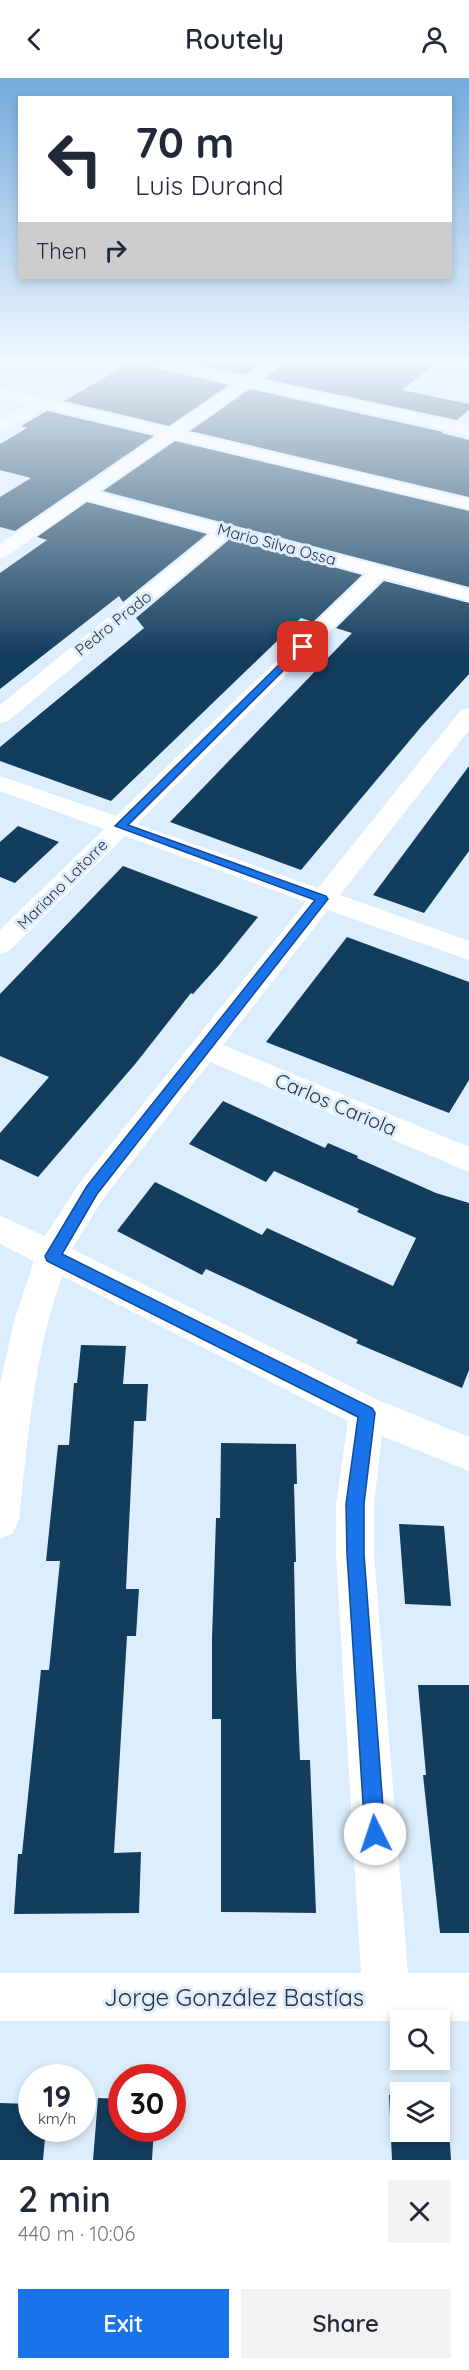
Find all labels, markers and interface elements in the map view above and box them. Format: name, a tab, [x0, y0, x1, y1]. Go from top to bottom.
text: Routely	[185, 22, 284, 56]
icon: back	[18, 23, 51, 56]
icon: person	[418, 23, 451, 56]
text: 70 m	[135, 116, 234, 169]
icon: left	[36, 120, 114, 198]
text: Luis Durand	[135, 168, 284, 202]
icon: right	[99, 234, 132, 267]
text: Then	[36, 237, 87, 265]
street label: Mario Silva Ossa	[216, 519, 338, 569]
street label: Pedro Prado	[71, 586, 155, 660]
pin	[277, 621, 328, 672]
icon: arrive	[286, 630, 319, 663]
street label: Mariano Latorre	[13, 835, 111, 933]
street label: Carlos Cariola	[271, 1067, 401, 1141]
position arrow	[343, 1802, 407, 1866]
street label: Jorge González Bastías	[104, 1982, 364, 2012]
map controls	[390, 2010, 450, 2142]
button: search	[390, 2010, 450, 2070]
speed limit sign: 30	[108, 2064, 186, 2142]
text: 19	[43, 2077, 71, 2115]
button: layers	[390, 2082, 450, 2142]
text: km/h	[38, 2109, 76, 2128]
text: 2 min	[18, 2176, 111, 2221]
button: close	[388, 2180, 451, 2243]
text: 440 m · 10:06	[18, 2221, 135, 2246]
button: Exit	[18, 2289, 229, 2358]
button: Share	[241, 2289, 451, 2358]

